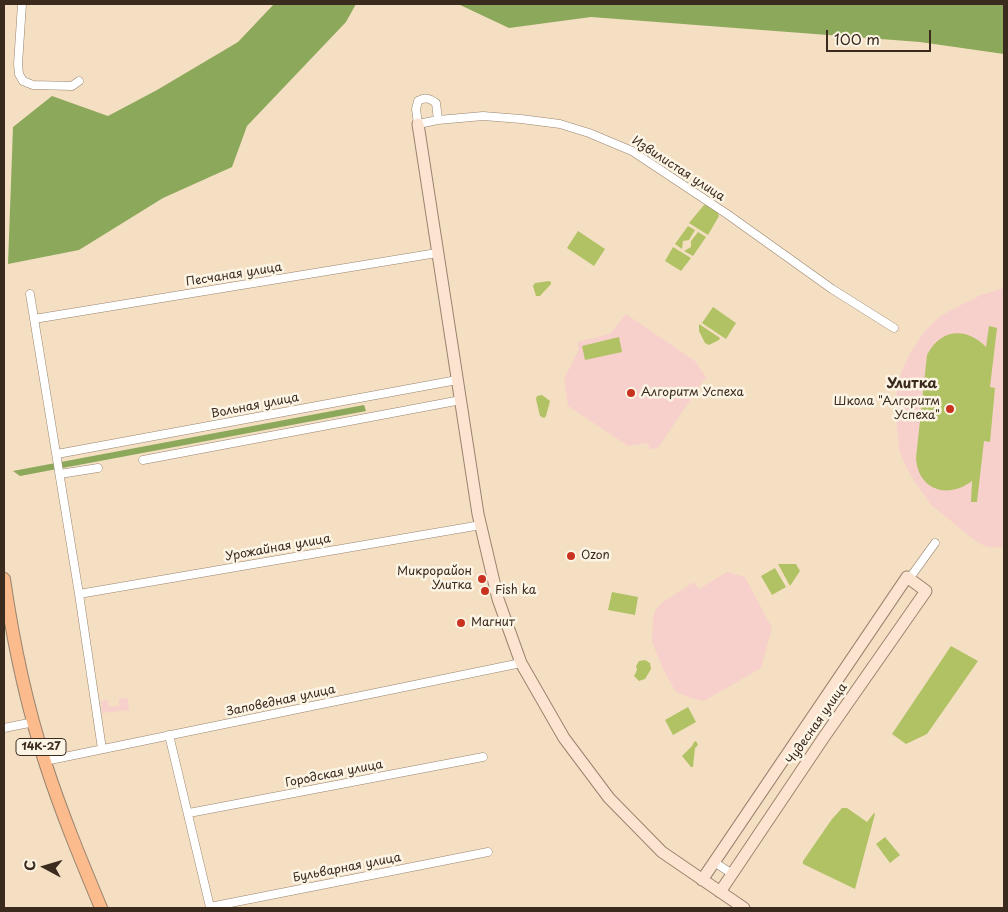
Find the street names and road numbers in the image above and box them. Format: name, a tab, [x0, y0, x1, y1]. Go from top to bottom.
street label: Извилистая улица	[629, 134, 727, 204]
street label: Песчаная улица	[185, 260, 283, 290]
street label: Вольная улица	[210, 390, 300, 422]
street label: Урожайная улица	[224, 532, 332, 564]
street label: Чудесная улица	[784, 681, 850, 767]
street label: Заповедная улица	[225, 682, 337, 720]
road number: 14К-27	[16, 739, 66, 756]
street label: Городская улица	[284, 757, 384, 791]
street label: Бульварная улица	[292, 850, 402, 886]

